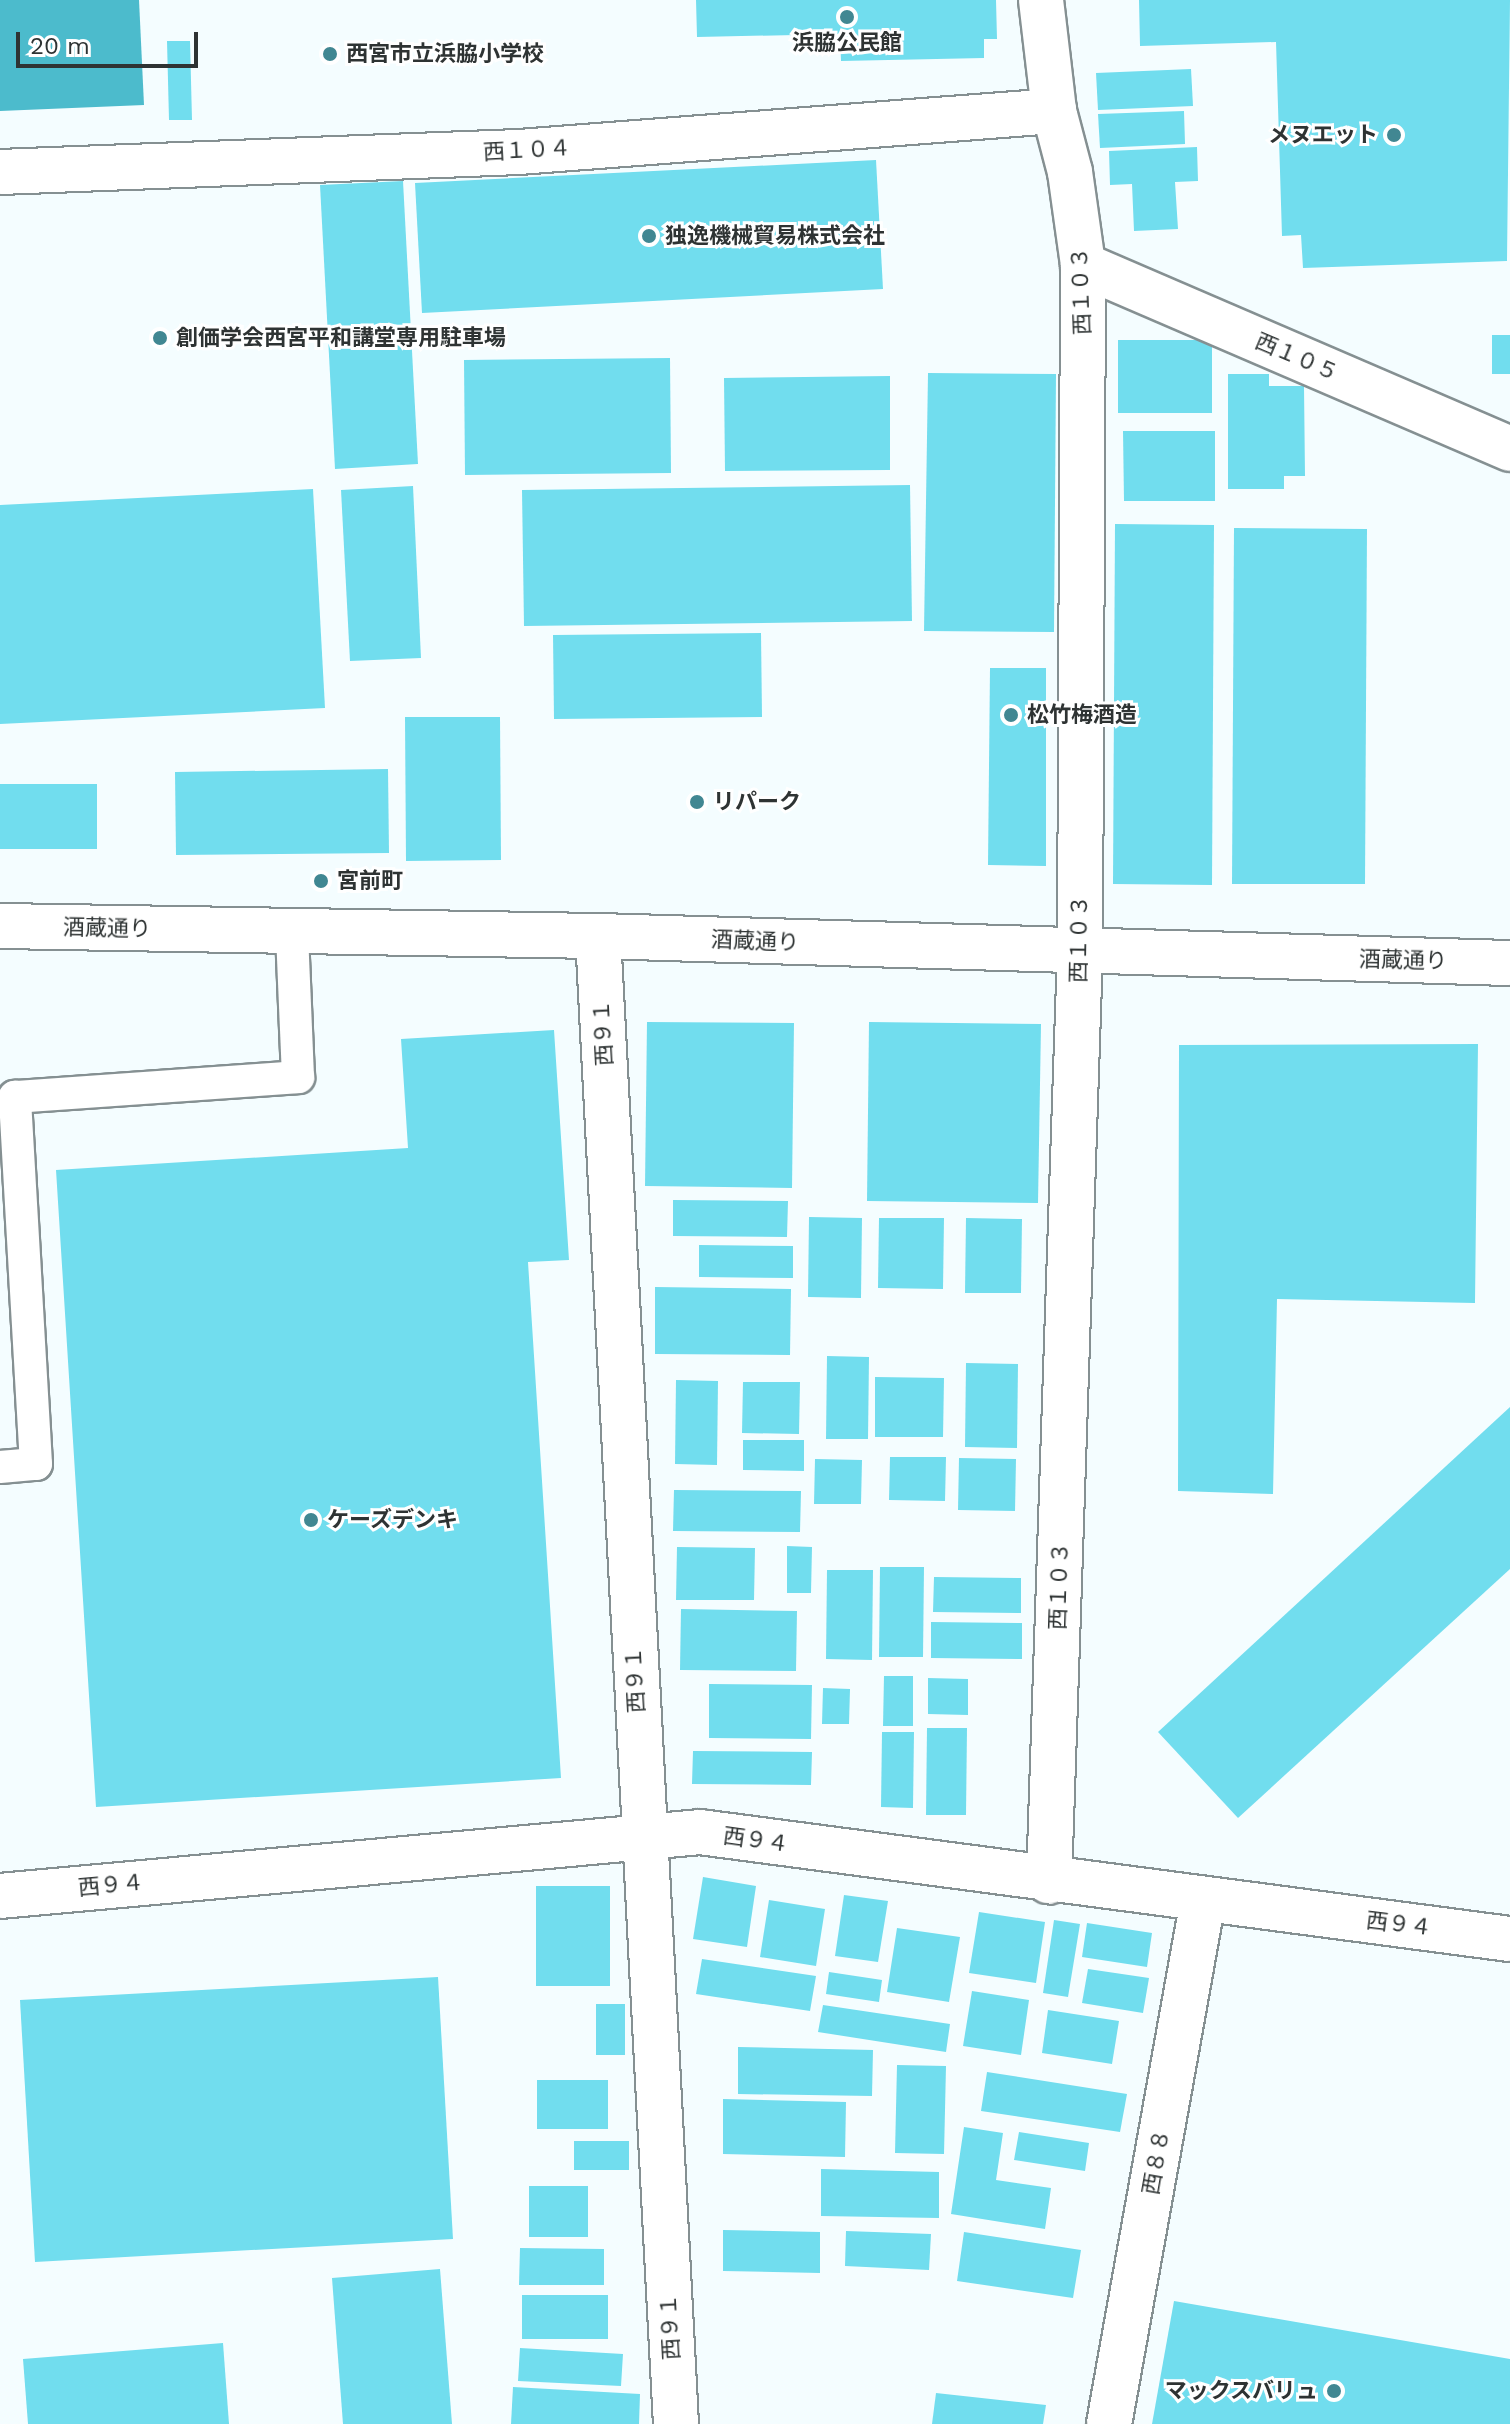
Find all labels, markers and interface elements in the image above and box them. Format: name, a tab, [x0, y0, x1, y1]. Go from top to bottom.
marker: 浜脇公民館	[838, 8, 856, 26]
scale bar	[20, 16, 202, 66]
place label: 浜脇公民館	[792, 30, 902, 56]
text: 20 m	[30, 32, 90, 60]
place label: 西宮市立浜脇小学校	[346, 41, 544, 67]
marker: 西宮市立浜脇小学校	[321, 45, 339, 63]
place label: メヌエット	[1268, 122, 1378, 148]
marker: メヌエット	[1385, 126, 1403, 144]
street label: 西１０４	[482, 135, 572, 165]
place label: 独逸機械貿易株式会社	[665, 223, 885, 249]
marker: 独逸機械貿易株式会社	[640, 227, 658, 245]
street label: 西１０３	[1066, 247, 1096, 335]
place label: 創価学会西宮平和講堂専用駐車場	[176, 325, 506, 351]
street label: 西１０５	[1251, 328, 1343, 386]
marker: 創価学会西宮平和講堂専用駐車場	[151, 329, 169, 347]
place label: 松竹梅酒造	[1027, 702, 1137, 728]
marker: 松竹梅酒造	[1002, 706, 1020, 724]
place label: リパーク	[713, 789, 801, 815]
marker: リパーク	[688, 793, 706, 811]
place label: 宮前町	[337, 868, 403, 894]
marker: 宮前町	[312, 872, 330, 890]
street label: 西１０３	[1065, 895, 1093, 983]
street label: 酒蔵通り	[63, 914, 151, 942]
street label: 酒蔵通り	[711, 926, 799, 956]
street label: 酒蔵通り	[1359, 946, 1447, 974]
street label: 西９１	[588, 999, 618, 1067]
place label: ケーズデンキ	[327, 1507, 459, 1533]
marker: ケーズデンキ	[302, 1511, 320, 1529]
street label: 西１０３	[1044, 1542, 1074, 1630]
street label: 西９１	[620, 1646, 650, 1714]
street label: 西９４	[721, 1822, 791, 1858]
street label: 西９４	[77, 1869, 145, 1901]
street label: 西９４	[1365, 1907, 1433, 1941]
street label: 西８８	[1137, 2127, 1175, 2197]
street label: 西９１	[655, 2293, 685, 2361]
place label: マックスバリュ	[1164, 2378, 1318, 2404]
marker: マックスバリュ	[1325, 2382, 1343, 2400]

